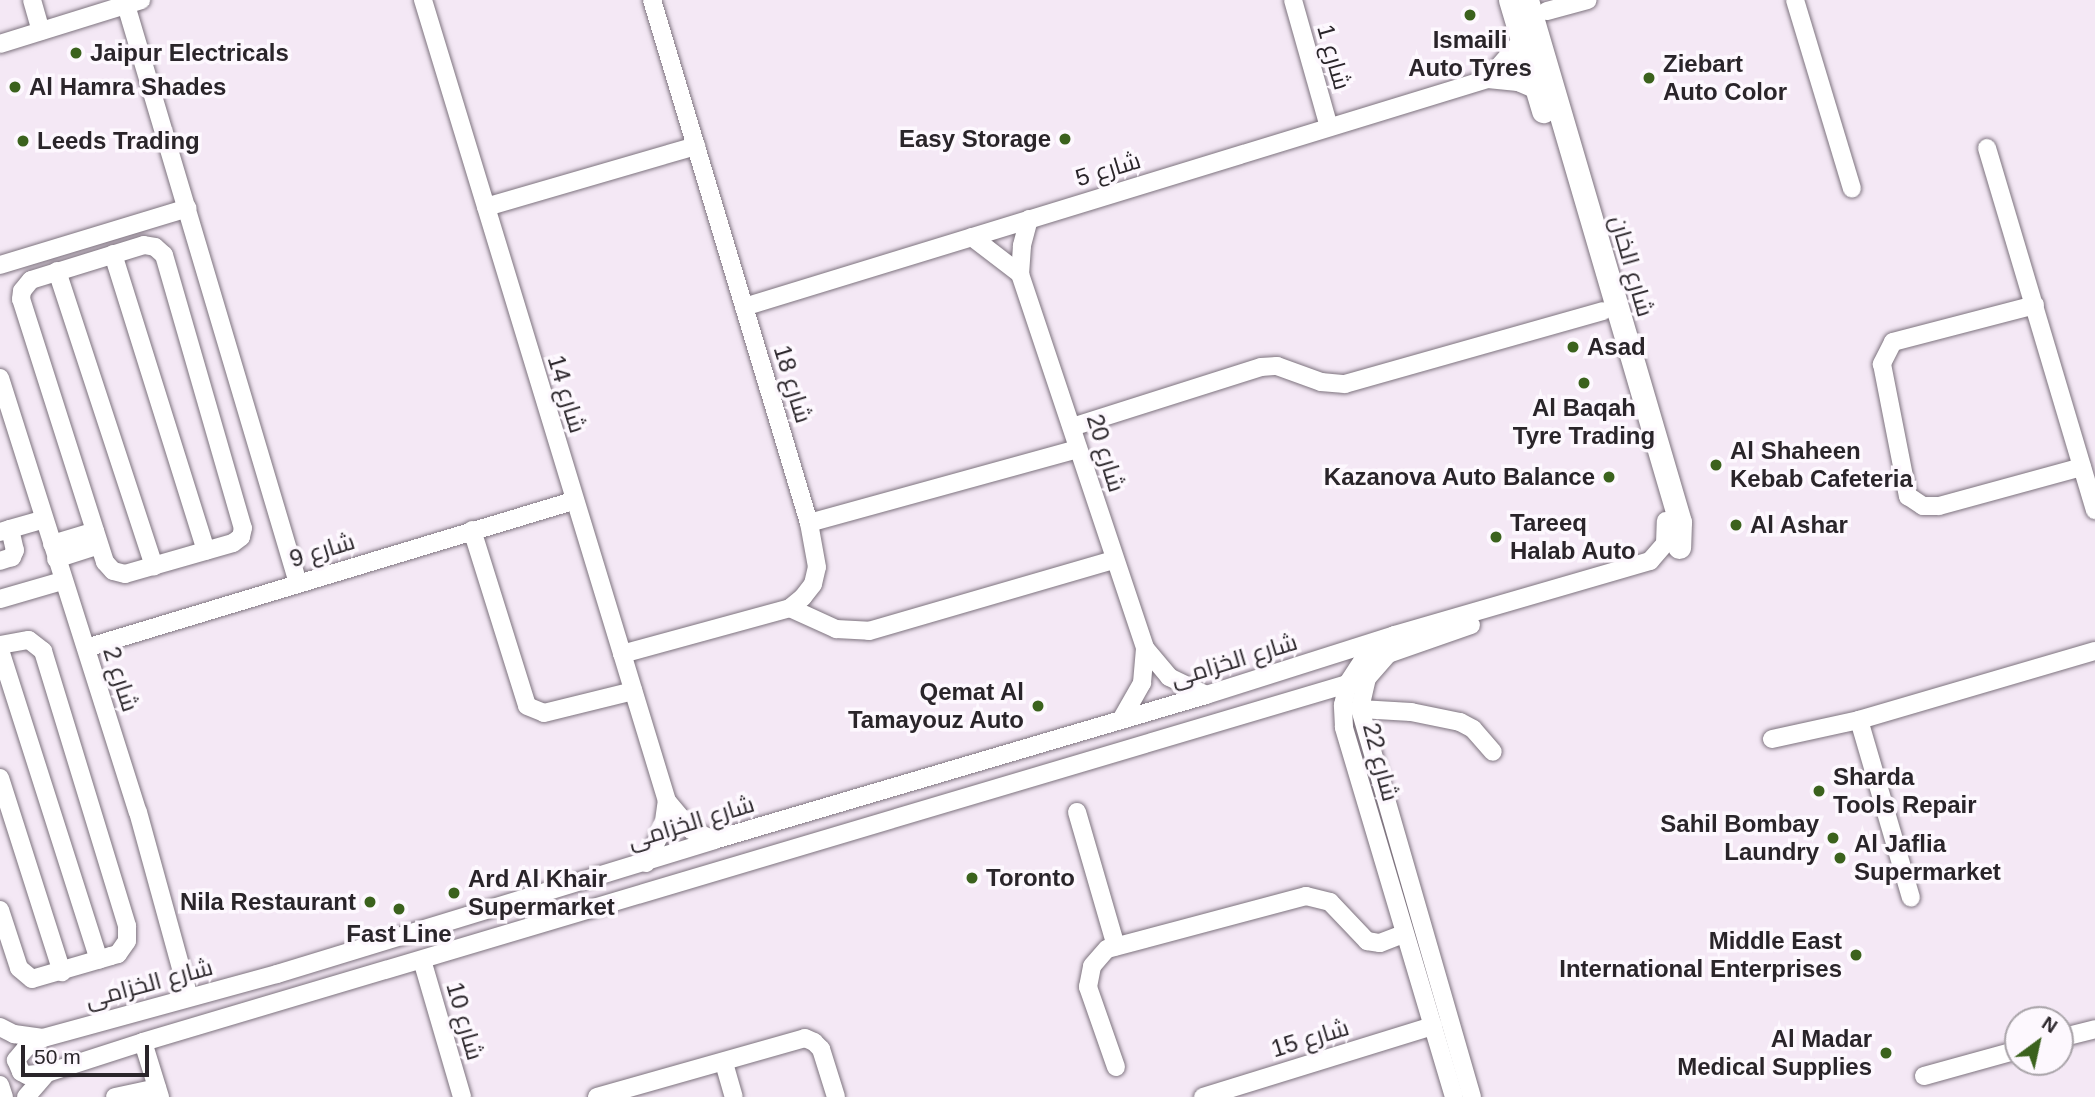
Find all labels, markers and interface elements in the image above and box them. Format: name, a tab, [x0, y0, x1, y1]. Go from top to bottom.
marker: Ismaili Auto Tyres	[1462, 7, 1478, 23]
street label: شارع 1	[1311, 21, 1357, 93]
place label: Ismaili Auto Tyres	[1408, 26, 1532, 82]
place label: Jaipur Electricals	[90, 39, 289, 67]
marker: Jaipur Electricals	[68, 45, 84, 61]
place label: Ziebart Auto Color	[1663, 50, 1787, 106]
marker: Ziebart Auto Color	[1641, 70, 1657, 86]
place label: Al Hamra Shades	[29, 73, 226, 101]
marker: Al Hamra Shades	[7, 79, 23, 95]
place label: Easy Storage	[899, 125, 1051, 153]
place label: Leeds Trading	[37, 127, 200, 155]
marker: Easy Storage	[1057, 131, 1073, 147]
marker: Leeds Trading	[15, 133, 31, 149]
street label: شارع 5	[1072, 146, 1144, 192]
street label: شارع الخان	[1604, 212, 1660, 320]
place label: Asad	[1587, 333, 1646, 361]
marker: Asad	[1565, 339, 1581, 355]
street label: شارع 18	[768, 342, 818, 426]
street label: شارع 14	[542, 352, 592, 436]
marker: Al Baqah Tyre Trading	[1576, 375, 1592, 391]
place label: Al Baqah Tyre Trading	[1513, 394, 1655, 450]
street label: شارع 20	[1081, 411, 1131, 495]
place label: Al Shaheen Kebab Cafeteria	[1730, 437, 1913, 493]
marker: Al Shaheen Kebab Cafeteria	[1708, 457, 1724, 473]
place label: Kazanova Auto Balance	[1323, 463, 1595, 491]
marker: Kazanova Auto Balance	[1601, 469, 1617, 485]
place label: Tareeq Halab Auto	[1510, 509, 1637, 565]
place label: Al Ashar	[1750, 511, 1849, 539]
marker: Al Ashar	[1728, 517, 1744, 533]
street label: شارع 9	[286, 527, 358, 573]
marker: Tareeq Halab Auto	[1488, 529, 1504, 545]
street label: شارع الخزامى	[1167, 627, 1301, 693]
street label: شارع 2	[97, 643, 145, 715]
place label: Qemat Al Tamayouz Auto	[847, 678, 1024, 734]
marker: Qemat Al Tamayouz Auto	[1030, 698, 1046, 714]
street label: شارع 22	[1357, 720, 1405, 804]
place label: Sharda Tools Repair	[1833, 763, 1977, 819]
marker: Sharda Tools Repair	[1811, 783, 1827, 799]
street label: شارع الخزامى	[624, 789, 758, 855]
place label: Sahil Bombay Laundry	[1660, 810, 1819, 866]
marker: Sahil Bombay Laundry	[1825, 830, 1841, 846]
place label: Al Jaflia Supermarket	[1854, 830, 2001, 886]
marker: Al Jaflia Supermarket	[1832, 850, 1848, 866]
place label: Toronto	[986, 864, 1075, 892]
place label: Ard Al Khair Supermarket	[468, 865, 615, 921]
marker: Toronto	[964, 870, 980, 886]
marker: Ard Al Khair Supermarket	[446, 885, 462, 901]
place label: Nila Restaurant	[180, 888, 356, 916]
marker: Nila Restaurant	[362, 894, 378, 910]
marker: Fast Line	[391, 901, 407, 917]
place label: Fast Line	[346, 920, 452, 948]
place label: Middle East International Enterprises	[1559, 927, 1842, 983]
marker: Middle East International Enterprises	[1848, 947, 1864, 963]
street label: شارع الخزامى	[82, 952, 216, 1014]
street label: شارع 10	[440, 979, 490, 1063]
north arrow	[2004, 1006, 2074, 1076]
text: N	[2038, 1012, 2061, 1037]
street label: شارع 15	[1268, 1013, 1352, 1063]
place label: Al Madar Medical Supplies	[1677, 1025, 1872, 1081]
scale bar	[24, 1030, 152, 1074]
text: 50 m	[34, 1045, 81, 1068]
marker: Al Madar Medical Supplies	[1878, 1045, 1894, 1061]

